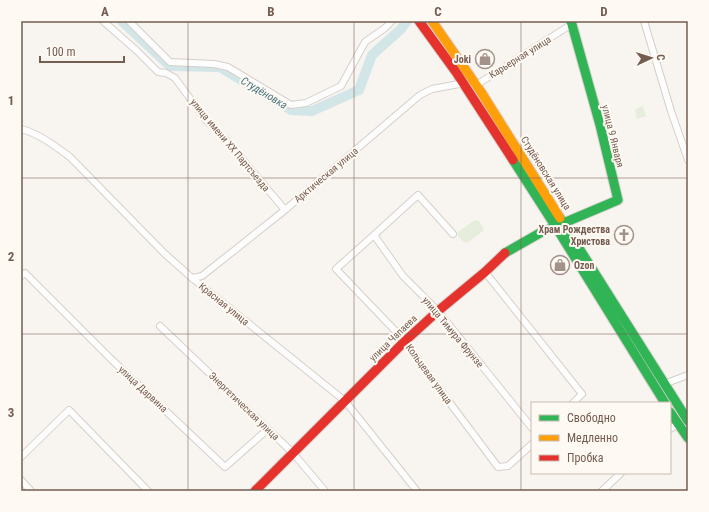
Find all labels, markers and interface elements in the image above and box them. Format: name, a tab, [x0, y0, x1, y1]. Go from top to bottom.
text: A	[101, 4, 109, 19]
text: B	[267, 4, 275, 19]
text: C	[434, 4, 442, 19]
text: D	[600, 4, 608, 19]
street label: Карьерная улица	[487, 33, 553, 80]
scale bar	[40, 38, 124, 64]
north arrow	[631, 38, 671, 78]
text: 100 m	[46, 45, 76, 59]
shop icon: Joki	[474, 48, 496, 70]
place label: Joki	[454, 54, 471, 65]
text: С	[654, 54, 667, 61]
water label: Студёновка	[238, 74, 290, 112]
text: 1	[8, 93, 14, 108]
street label: улица имени ХХ Партсъезда	[188, 97, 272, 194]
street label: улица 9 Января	[600, 104, 626, 169]
street label: Студёновская улица	[519, 134, 573, 212]
street label: Арктическая улица	[292, 145, 360, 205]
place label: Храм Рождества Христова	[539, 224, 610, 247]
church icon: Храм Рождества Христова	[613, 224, 635, 246]
text: 2	[8, 249, 15, 264]
shop icon: Ozon	[549, 254, 571, 276]
place label: Ozon	[574, 260, 594, 271]
street label: Красная улица	[197, 281, 251, 328]
street label: улица Тимура Фрунзе	[420, 294, 487, 370]
street label: улица Чапаева	[367, 312, 419, 363]
street label: Кольцевая улица	[404, 342, 455, 406]
street label: улица Дарвина	[116, 364, 170, 415]
street label: Энергетическая улица	[207, 370, 281, 442]
legend	[531, 402, 671, 474]
text: 3	[8, 405, 14, 420]
text: Свободно	[567, 411, 616, 425]
text: Медленно	[567, 431, 618, 445]
text: Пробка	[567, 451, 604, 465]

